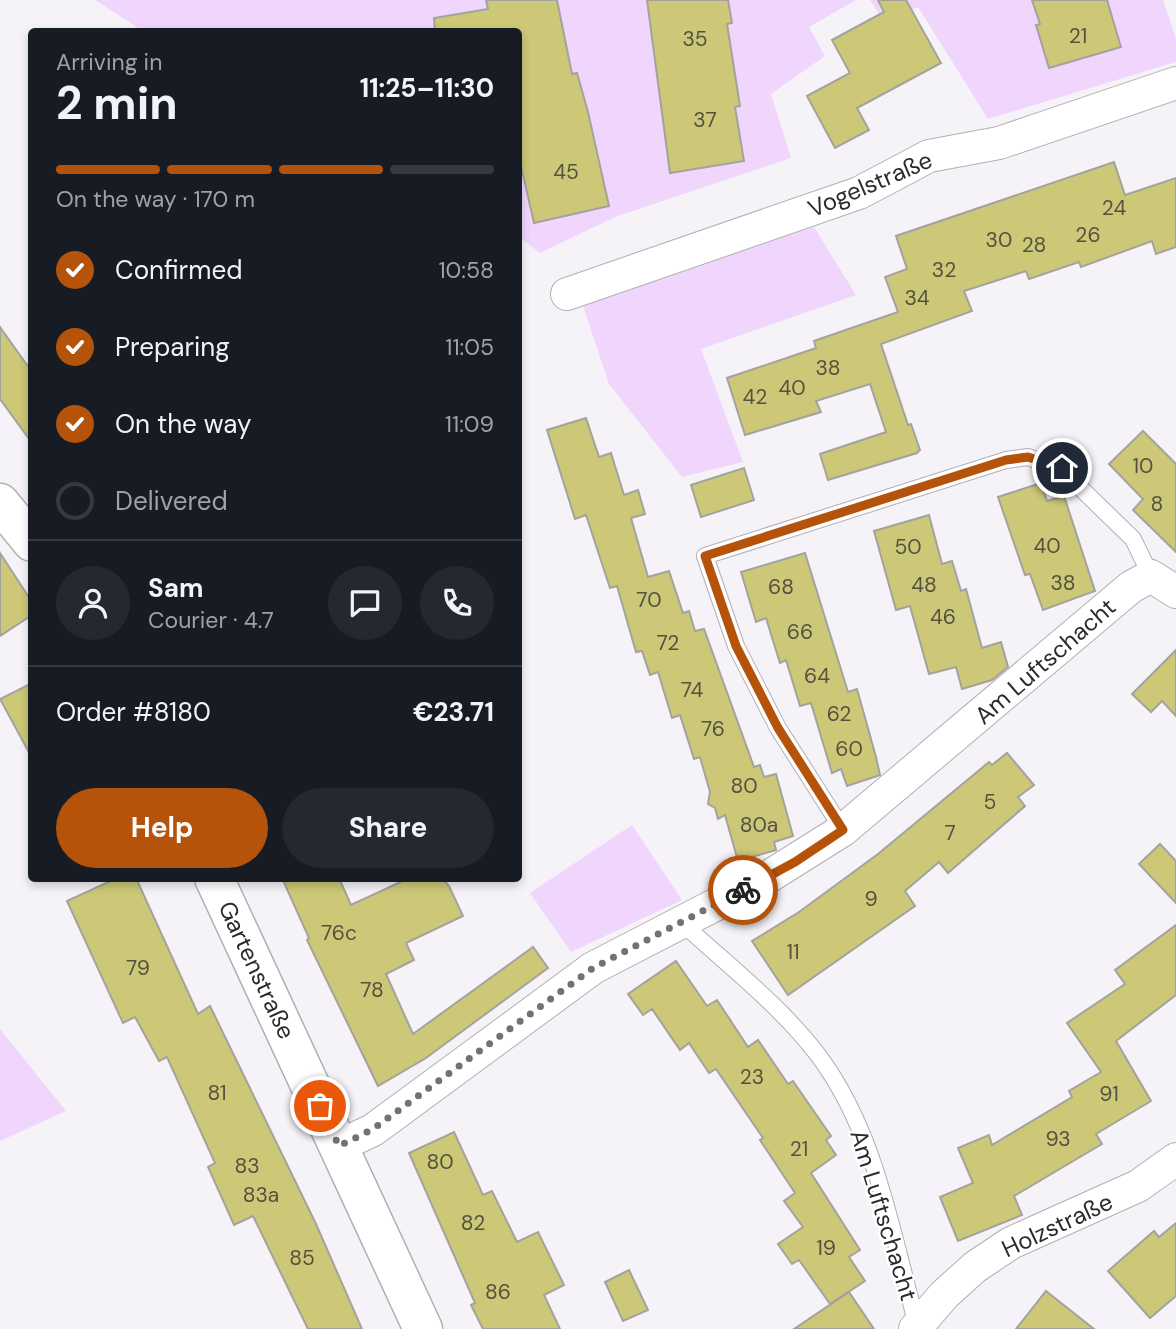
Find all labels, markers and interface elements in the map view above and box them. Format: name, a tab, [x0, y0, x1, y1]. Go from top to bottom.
house number: 21	[1069, 22, 1087, 50]
house number: 35	[682, 25, 708, 53]
text: Arriving in	[56, 47, 162, 77]
text: 11:25–11:30	[360, 71, 494, 105]
text: 2 min	[56, 73, 178, 133]
house number: 37	[693, 106, 717, 134]
street label: Vogelstraße	[803, 144, 937, 224]
house number: 45	[553, 158, 579, 186]
text: On the way · 170 m	[56, 184, 255, 214]
house number: 24	[1102, 194, 1126, 222]
house number: 26	[1075, 221, 1101, 249]
house number: 30	[986, 226, 1012, 254]
house number: 28	[1022, 231, 1046, 259]
icon: check	[56, 251, 94, 289]
text: Confirmed	[115, 253, 242, 287]
text: 10:58	[438, 255, 494, 285]
house number: 32	[932, 256, 956, 284]
house number: 34	[904, 284, 930, 312]
icon: check	[56, 328, 94, 366]
text: Preparing	[115, 330, 230, 364]
text: 11:05	[445, 332, 494, 362]
house number: 38	[815, 354, 841, 382]
house number: 40	[778, 374, 806, 402]
house number: 42	[743, 383, 767, 411]
icon: check	[56, 405, 94, 443]
text: On the way	[115, 407, 251, 441]
text: 11:09	[445, 409, 494, 439]
pin	[1032, 438, 1092, 498]
icon: home	[1043, 449, 1081, 487]
house number: 10	[1133, 452, 1153, 480]
text: Delivered	[115, 484, 228, 518]
house number: 8	[1151, 490, 1163, 518]
house number: 40	[1033, 532, 1061, 560]
house number: 50	[894, 533, 922, 561]
button: person	[56, 566, 130, 640]
button: chat	[328, 566, 402, 640]
button: phone	[420, 566, 494, 640]
house number: 38	[1050, 569, 1076, 597]
text: Sam	[148, 571, 203, 605]
house number: 48	[911, 571, 937, 599]
house number: 68	[768, 573, 794, 601]
house number: 70	[636, 586, 662, 614]
street label: Am Luftschacht	[968, 591, 1122, 731]
house number: 46	[930, 603, 956, 631]
text: Courier · 4.7	[148, 605, 274, 635]
house number: 66	[787, 618, 813, 646]
house number: 72	[657, 629, 679, 657]
house number: 64	[804, 662, 830, 690]
house number: 74	[681, 676, 704, 704]
text: Order #8180	[56, 695, 211, 729]
text: €23.71	[413, 695, 494, 729]
house number: 62	[827, 700, 851, 728]
house number: 76	[701, 715, 725, 743]
house number: 60	[835, 735, 863, 763]
house number: 80	[730, 772, 758, 800]
button: Help	[56, 788, 268, 868]
button: Share	[282, 788, 494, 868]
house number: 5	[984, 788, 996, 816]
house number: 80a	[740, 811, 778, 839]
house number: 7	[944, 819, 956, 847]
courier	[708, 855, 778, 925]
icon: bike	[724, 871, 762, 909]
house number: 9	[864, 885, 878, 913]
street label: Gartenstraße	[212, 896, 302, 1044]
house number: 76c	[321, 919, 357, 947]
house number: 11	[786, 938, 800, 966]
house number: 79	[126, 954, 150, 982]
house number: 78	[360, 976, 384, 1004]
house number: 23	[740, 1063, 764, 1091]
pin	[290, 1076, 350, 1136]
house number: 81	[208, 1079, 226, 1107]
house number: 91	[1099, 1080, 1119, 1108]
icon: bag	[301, 1087, 339, 1125]
house number: 93	[1045, 1125, 1071, 1153]
street label: Am Luftschacht	[843, 1126, 925, 1304]
house number: 21	[790, 1135, 808, 1163]
house number: 80	[426, 1148, 454, 1176]
house number: 83	[234, 1152, 260, 1180]
house number: 83a	[243, 1181, 279, 1209]
street label: Holzstraße	[997, 1186, 1117, 1264]
house number: 82	[461, 1209, 485, 1237]
house number: 19	[816, 1234, 836, 1262]
house number: 85	[289, 1244, 315, 1272]
house number: 86	[485, 1278, 511, 1306]

